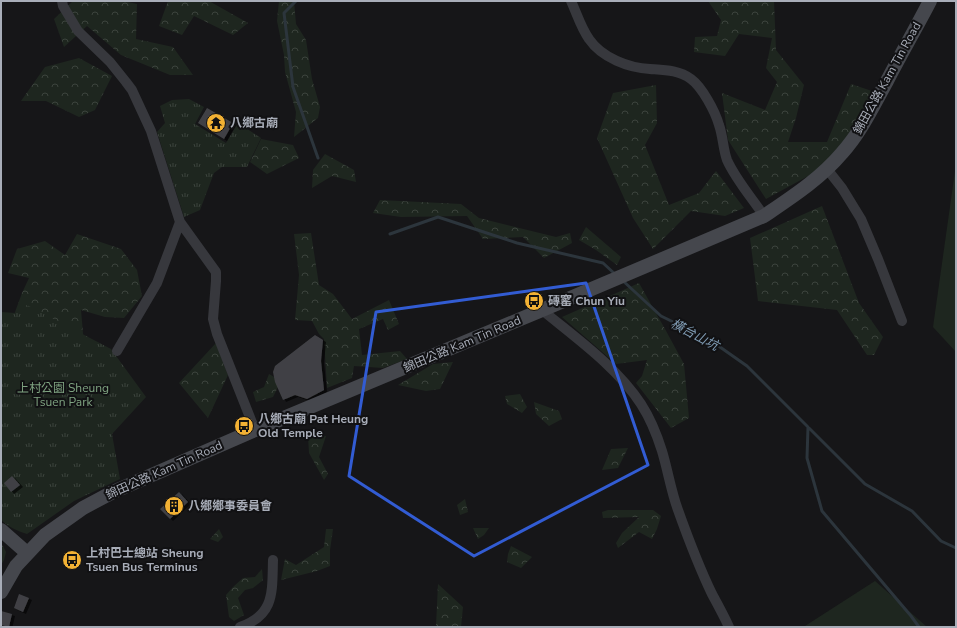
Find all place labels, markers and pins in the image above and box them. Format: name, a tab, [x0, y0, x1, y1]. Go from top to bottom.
temple icon: 八鄉古廟	[205, 112, 227, 134]
place label: 八鄉古廟	[230, 115, 278, 131]
bus stop icon: 磚窰 Chun Yiu	[523, 290, 545, 312]
place label: 磚窰 Chun Yiu	[548, 293, 625, 309]
place label: 八鄉古廟 Pat Heung Old Temple	[258, 411, 368, 441]
bus stop icon: 八鄉古廟 Pat Heung Old Temple	[233, 415, 255, 437]
building icon: 八鄉鄉事委員會	[163, 495, 185, 517]
place label: 八鄉鄉事委員會	[188, 498, 272, 514]
place label: 上村巴士總站 Sheung Tsuen Bus Terminus	[86, 545, 204, 575]
bus stop icon: 上村巴士總站 Sheung Tsuen Bus Terminus	[61, 549, 83, 571]

